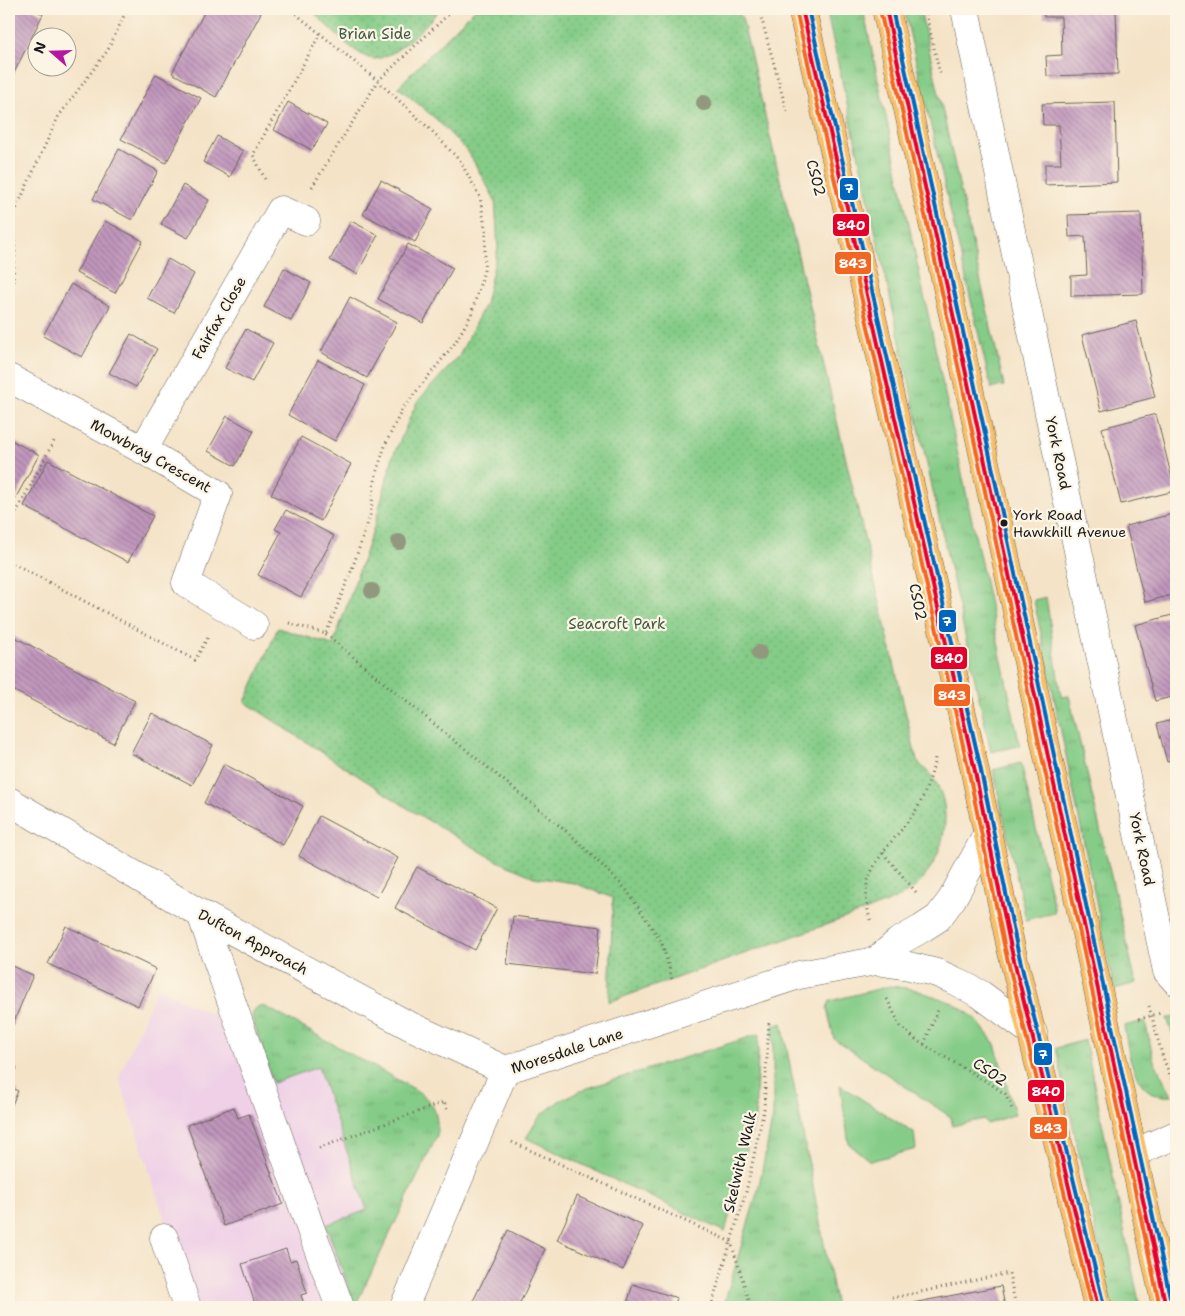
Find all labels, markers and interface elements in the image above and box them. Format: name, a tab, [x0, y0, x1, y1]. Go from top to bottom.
park label: Brian Side	[338, 24, 412, 44]
north arrow	[28, 28, 78, 78]
text: N	[29, 39, 50, 56]
street label: CS02	[802, 157, 830, 199]
line badge: 7	[839, 177, 859, 201]
text: 7	[844, 179, 854, 197]
line badge: 840	[832, 213, 870, 237]
text: 840	[836, 216, 866, 234]
line badge: 843	[834, 251, 872, 275]
text: 843	[839, 254, 867, 272]
street label: Fairfax Close	[187, 273, 251, 363]
street label: Mowbray Crescent	[87, 414, 215, 498]
street label: York Road	[1040, 415, 1076, 492]
place label: York Road Hawkhill Avenue	[1013, 506, 1126, 541]
marker: York Road Hawkhill Avenue	[999, 518, 1009, 528]
street label: CS02	[904, 582, 932, 622]
line badge: 7	[938, 609, 957, 633]
text: 7	[942, 612, 952, 630]
park label: Seacroft Park	[568, 614, 666, 634]
line badge: 840	[930, 646, 968, 670]
text: 840	[934, 649, 964, 667]
line badge: 843	[933, 683, 971, 707]
text: 843	[938, 686, 966, 704]
street label: York Road	[1124, 811, 1160, 888]
street label: Dufton Approach	[194, 904, 312, 980]
street label: Moresdale Lane	[508, 1023, 626, 1079]
line badge: 7	[1033, 1042, 1053, 1066]
text: 7	[1038, 1045, 1048, 1063]
street label: CS02	[969, 1053, 1011, 1091]
line badge: 840	[1027, 1079, 1065, 1103]
text: 840	[1031, 1082, 1061, 1100]
street label: Skelwith Walk	[719, 1109, 761, 1215]
line badge: 843	[1029, 1116, 1068, 1140]
text: 843	[1034, 1119, 1062, 1137]

